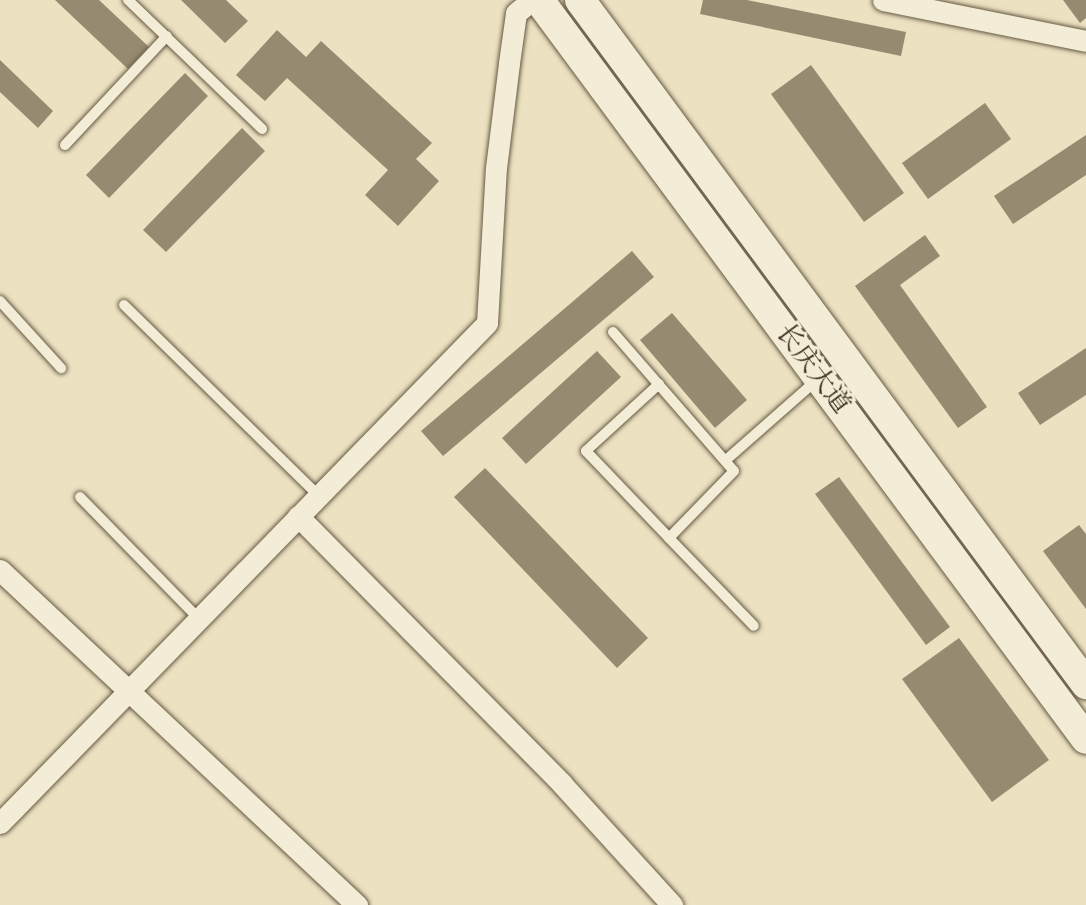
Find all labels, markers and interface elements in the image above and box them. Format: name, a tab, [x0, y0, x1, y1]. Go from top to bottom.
street label: 长庆大道	[768, 319, 856, 421]

